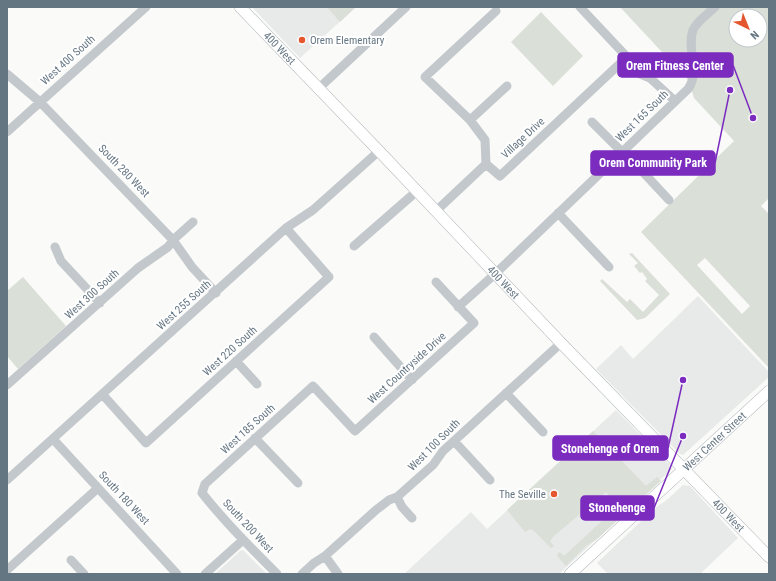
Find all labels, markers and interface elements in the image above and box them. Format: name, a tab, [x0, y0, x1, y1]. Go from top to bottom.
north arrow	[728, 8, 768, 48]
text: N	[747, 28, 761, 42]
street label: 400 West	[261, 29, 298, 67]
street label: West 400 South	[38, 32, 98, 88]
place label: Orem Elementary	[310, 34, 385, 47]
marker: Orem Elementary	[297, 35, 307, 45]
callout: Orem Fitness Center	[618, 53, 733, 77]
text: Orem Fitness Center	[626, 59, 724, 73]
street label: West 165 South	[613, 88, 671, 144]
street label: Village Drive	[499, 115, 547, 161]
street label: South 280 West	[96, 142, 152, 200]
callout: Orem Community Park	[591, 151, 715, 175]
text: Orem Community Park	[599, 156, 707, 170]
street label: 400 West	[485, 263, 522, 301]
street label: West 300 South	[62, 266, 122, 322]
street label: West 255 South	[154, 277, 214, 333]
street label: West 220 South	[200, 323, 260, 379]
street label: West Countryside Drive	[365, 330, 449, 406]
street label: West 185 South	[218, 401, 278, 457]
street label: West Center Street	[680, 409, 749, 474]
street label: West 100 South	[405, 416, 463, 474]
callout: Stonehenge of Orem	[553, 436, 668, 460]
text: Stonehenge of Orem	[561, 442, 659, 456]
street label: South 180 West	[96, 469, 152, 527]
place label: The Seville	[499, 488, 546, 501]
marker: The Seville	[549, 489, 559, 499]
callout: Stonehenge	[581, 496, 654, 520]
street label: 400 West	[710, 496, 747, 534]
street label: South 200 West	[220, 497, 276, 555]
text: Stonehenge	[589, 501, 646, 515]

